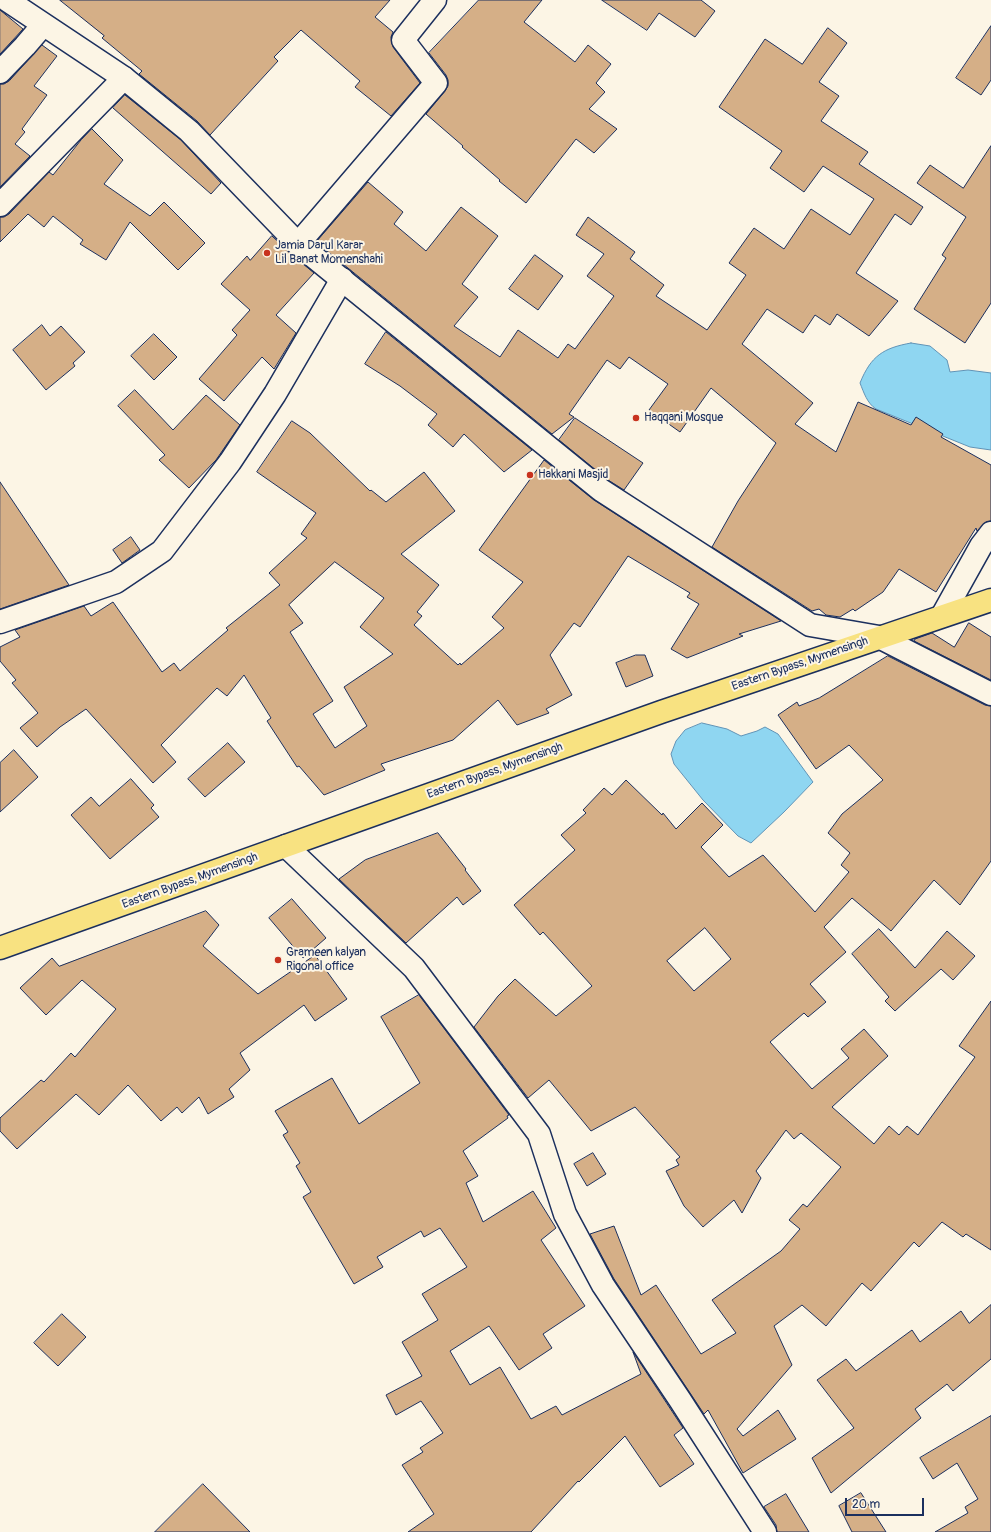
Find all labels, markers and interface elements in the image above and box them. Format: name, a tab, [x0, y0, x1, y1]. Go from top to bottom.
place label: Jamia Darul Karar Lil Banat Momenshahi	[275, 239, 383, 267]
marker: Jamia Darul Karar Lil Banat Momenshahi	[262, 248, 272, 258]
place label: Haqqani Mosque	[644, 411, 723, 425]
marker: Haqqani Mosque	[631, 413, 641, 423]
place label: Hakkani Masjid	[538, 468, 608, 482]
marker: Hakkani Masjid	[525, 470, 535, 480]
street label: Eastern Bypass, Mymensingh	[730, 634, 870, 694]
street label: Eastern Bypass, Mymensingh	[425, 740, 565, 802]
street label: Eastern Bypass, Mymensingh	[120, 850, 260, 912]
place label: Grameen kalyan Rigonal office	[286, 946, 366, 974]
marker: Grameen kalyan Rigonal office	[273, 955, 283, 965]
scale bar	[847, 1490, 926, 1516]
text: 20 m	[852, 1497, 880, 1512]

